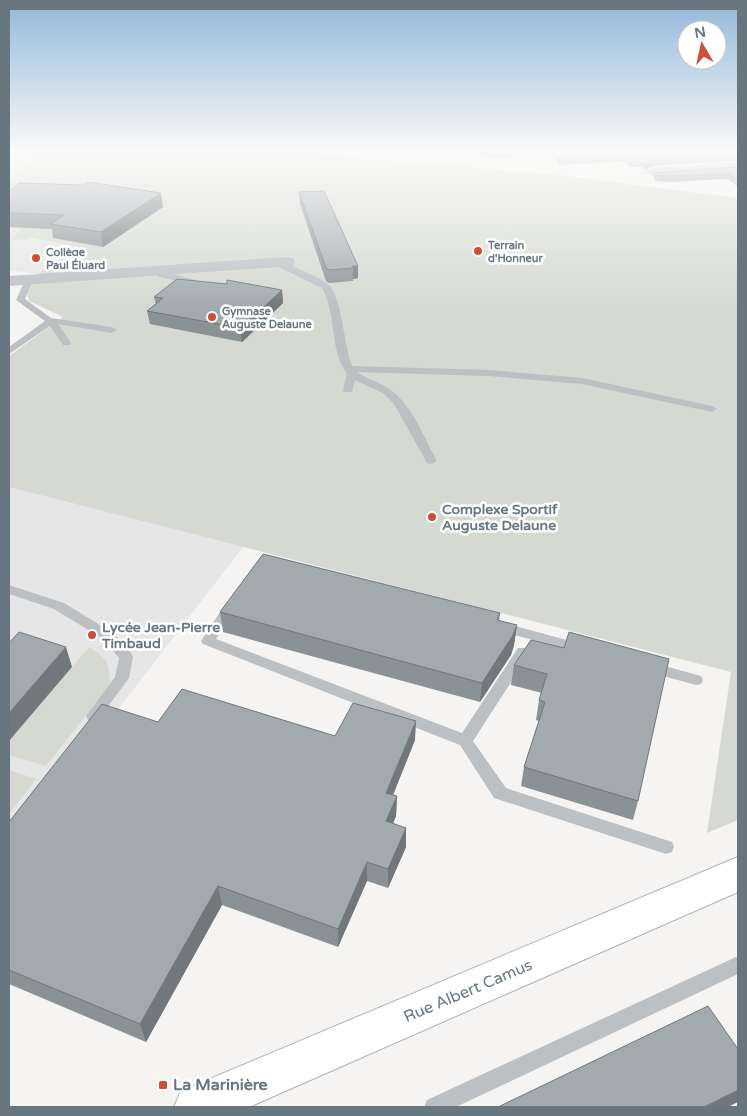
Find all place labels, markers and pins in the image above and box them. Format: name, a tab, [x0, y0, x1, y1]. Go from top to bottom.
place label: Terrain d'Honneur	[487, 239, 544, 265]
marker: Terrain d'Honneur	[472, 245, 484, 257]
place label: Collège Paul Éluard	[46, 246, 105, 272]
marker: Collège Paul Éluard	[30, 252, 42, 264]
place label: Gymnase Auguste Delaune	[222, 305, 312, 332]
marker: Gymnase Auguste Delaune	[206, 311, 218, 323]
place label: Complexe Sportif Auguste Delaune	[442, 501, 558, 534]
marker: Complexe Sportif Auguste Delaune	[426, 511, 438, 523]
place label: Lycée Jean-Pierre Timbaud	[101, 619, 220, 652]
marker: Lycée Jean-Pierre Timbaud	[86, 629, 98, 641]
place label: La Marinière	[173, 1075, 268, 1095]
marker: La Marinière	[157, 1079, 169, 1091]

